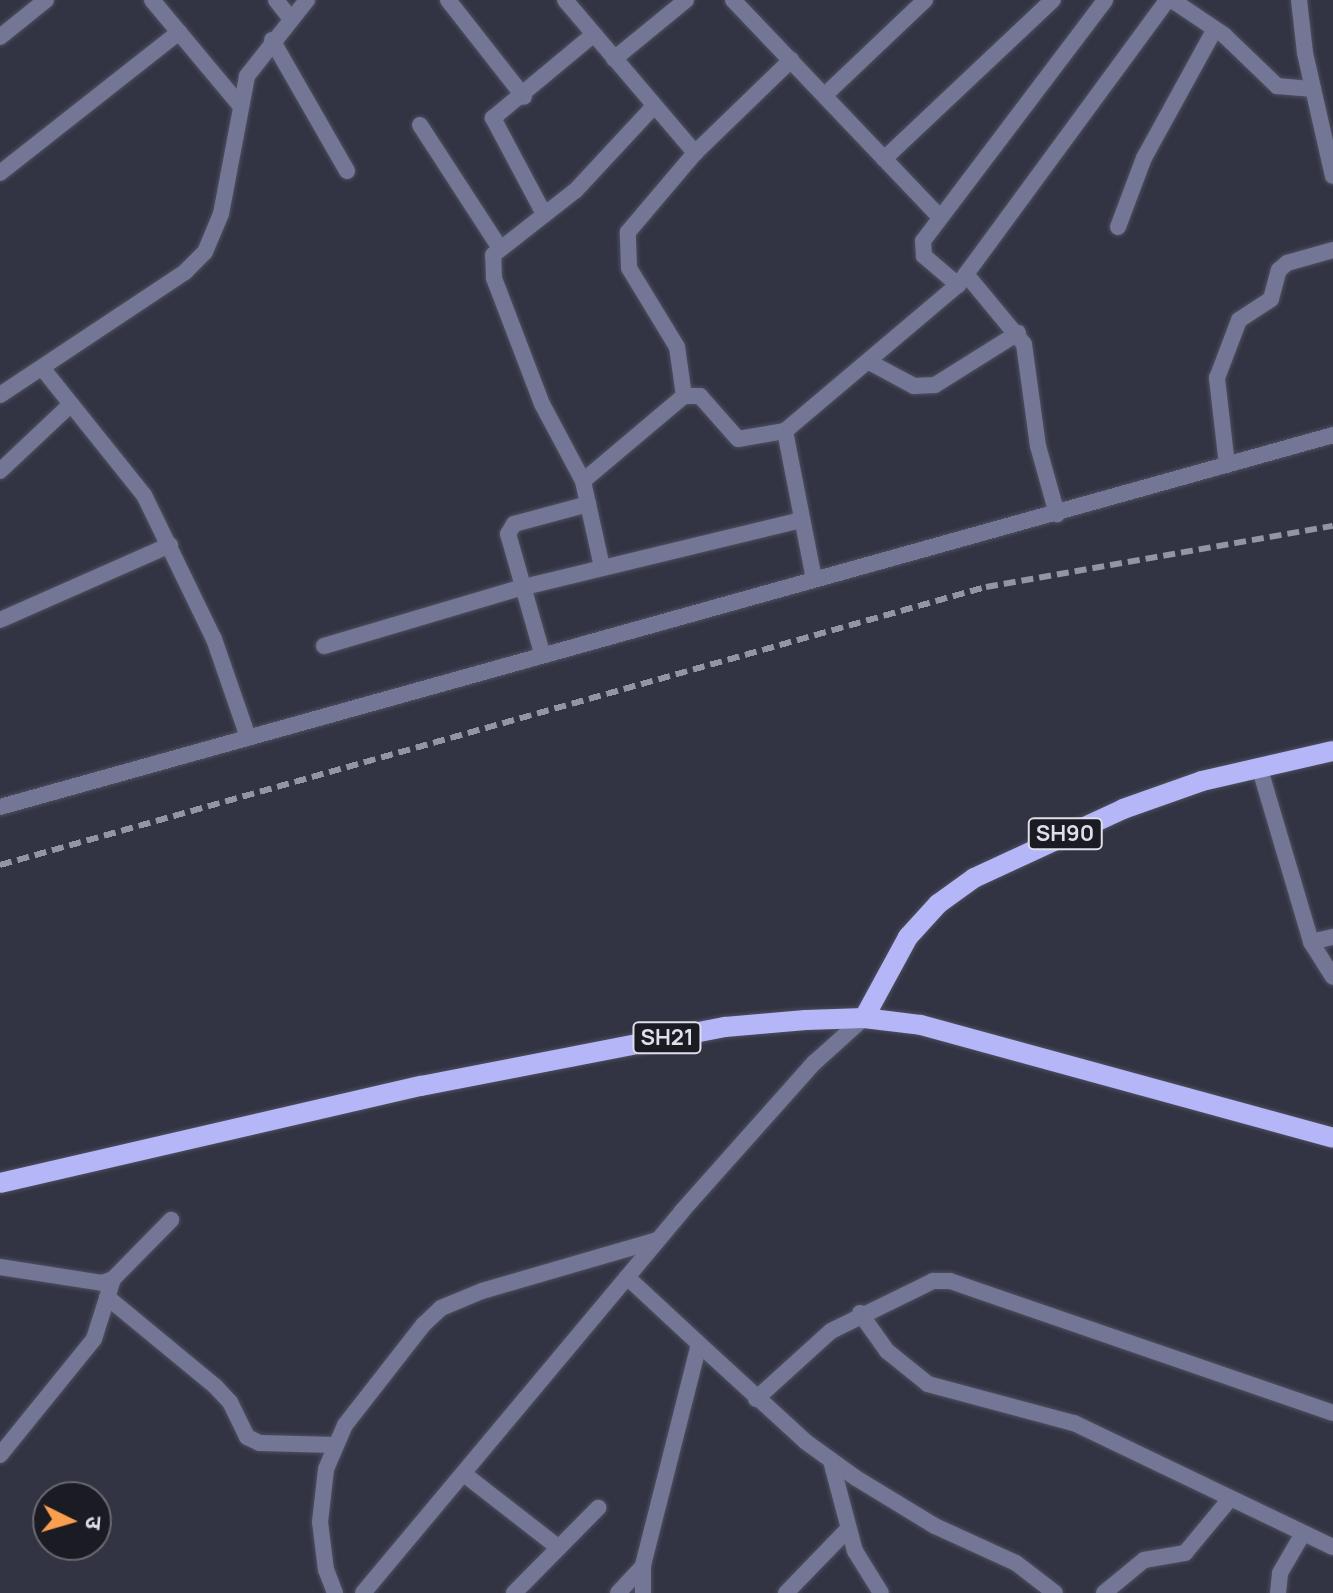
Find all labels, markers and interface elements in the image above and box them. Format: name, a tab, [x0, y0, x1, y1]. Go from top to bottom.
road number: SH90	[1027, 816, 1103, 852]
road number: SH21	[631, 1020, 703, 1056]
north arrow	[32, 1481, 112, 1561]
text: उ	[78, 1515, 109, 1531]

